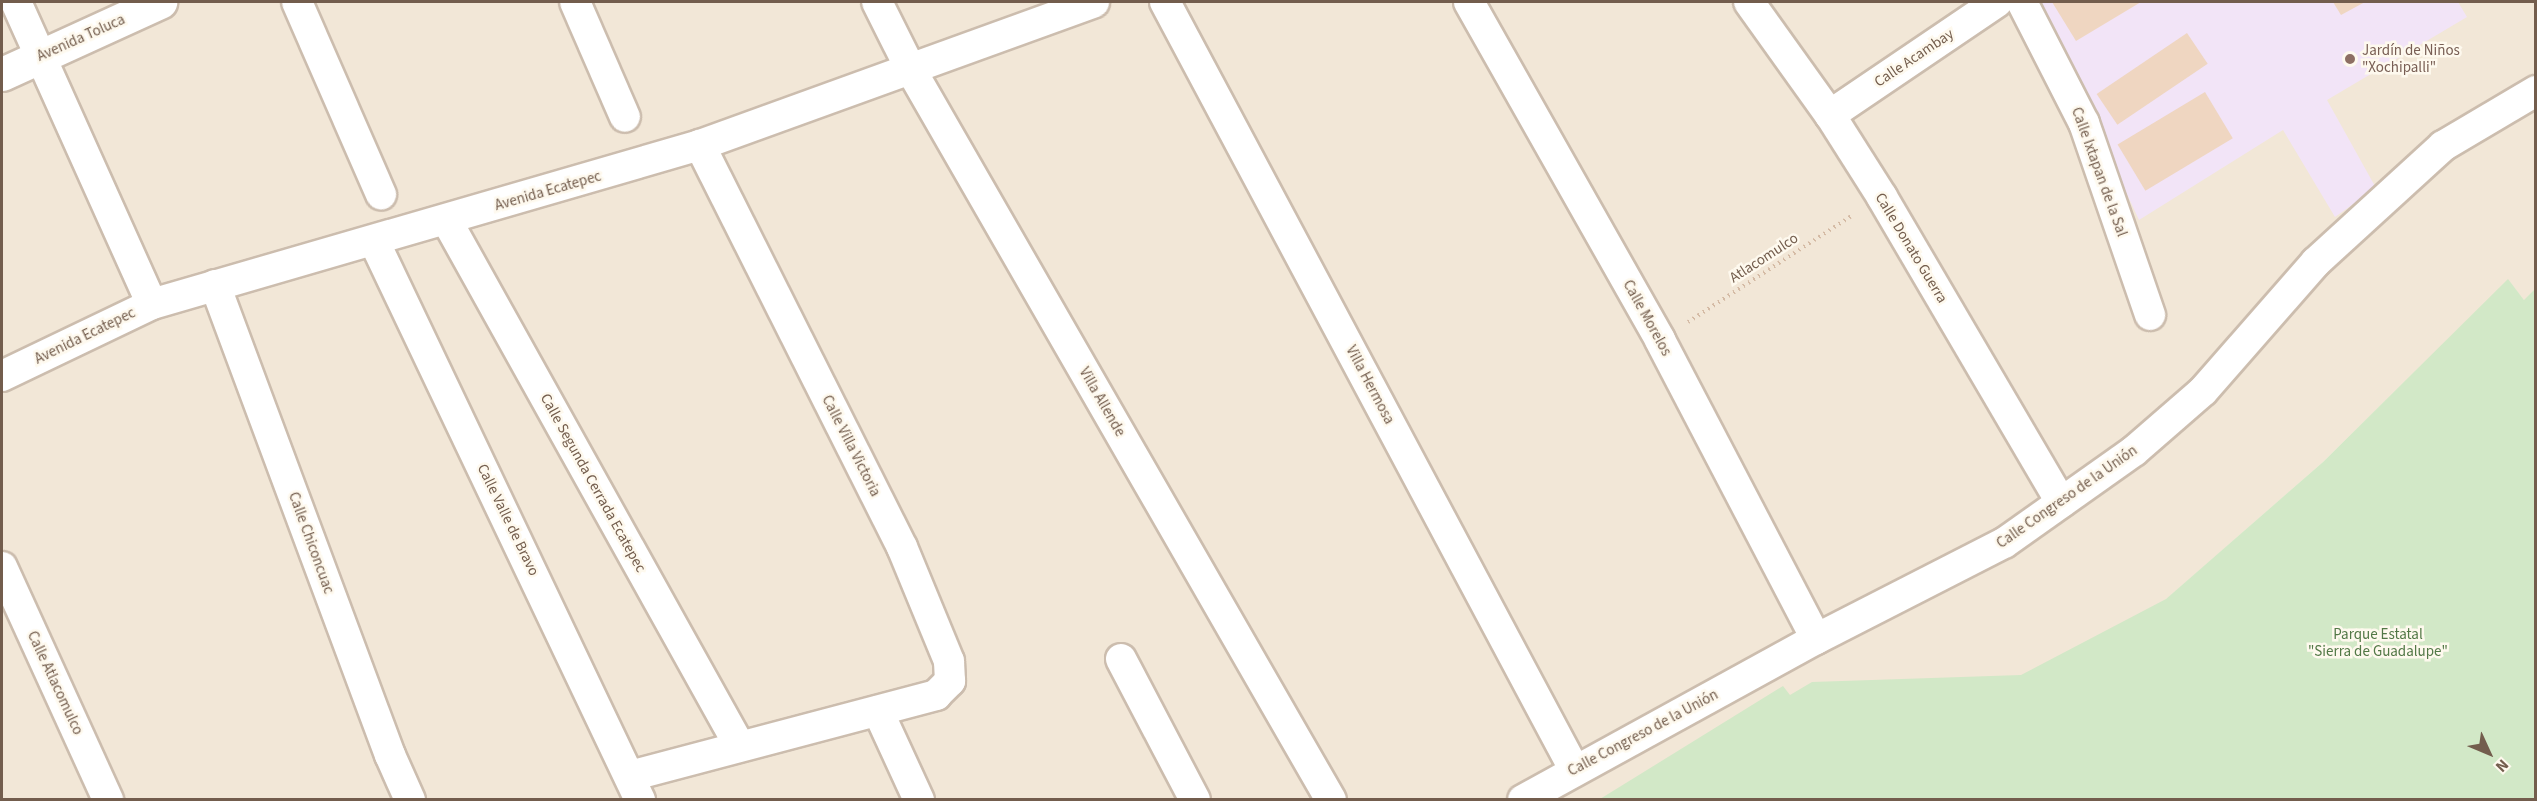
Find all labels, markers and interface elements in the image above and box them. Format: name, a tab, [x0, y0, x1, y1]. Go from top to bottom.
street label: Avenida Toluca	[34, 11, 128, 65]
street label: Calle Acambay	[1871, 25, 1957, 91]
place label: Jardín de Niños "Xochipalli"	[2362, 41, 2460, 76]
marker: Jardín de Niños "Xochipalli"	[2343, 52, 2357, 66]
street label: Calle Ixtapan de la Sal	[2067, 105, 2131, 239]
street label: Avenida Ecatepec	[493, 167, 603, 215]
street label: Calle Donato Guerra	[1871, 190, 1951, 306]
street label: Atlacomulco	[1726, 229, 1802, 287]
street label: Calle Morelos	[1619, 277, 1675, 359]
street label: Avenida Ecatepec	[32, 304, 138, 368]
street label: Villa Hermosa	[1342, 343, 1398, 427]
street label: Villa Allende	[1075, 364, 1129, 440]
street label: Calle Segunda Cerrada Ecatepec	[536, 391, 650, 575]
street label: Calle Villa Victoria	[818, 392, 884, 500]
street label: Calle Congreso de la Unión	[1993, 442, 2141, 552]
street label: Calle Valle de Bravo	[473, 461, 543, 579]
street label: Calle Chiconcuac	[284, 490, 338, 596]
park label: Parque Estatal "Sierra de Guadalupe"	[2308, 625, 2448, 660]
street label: Calle Atlacomulco	[23, 628, 87, 738]
street label: Calle Congreso de la Unión	[1565, 686, 1721, 780]
north arrow	[2459, 723, 2519, 783]
text: N	[2490, 754, 2514, 777]

